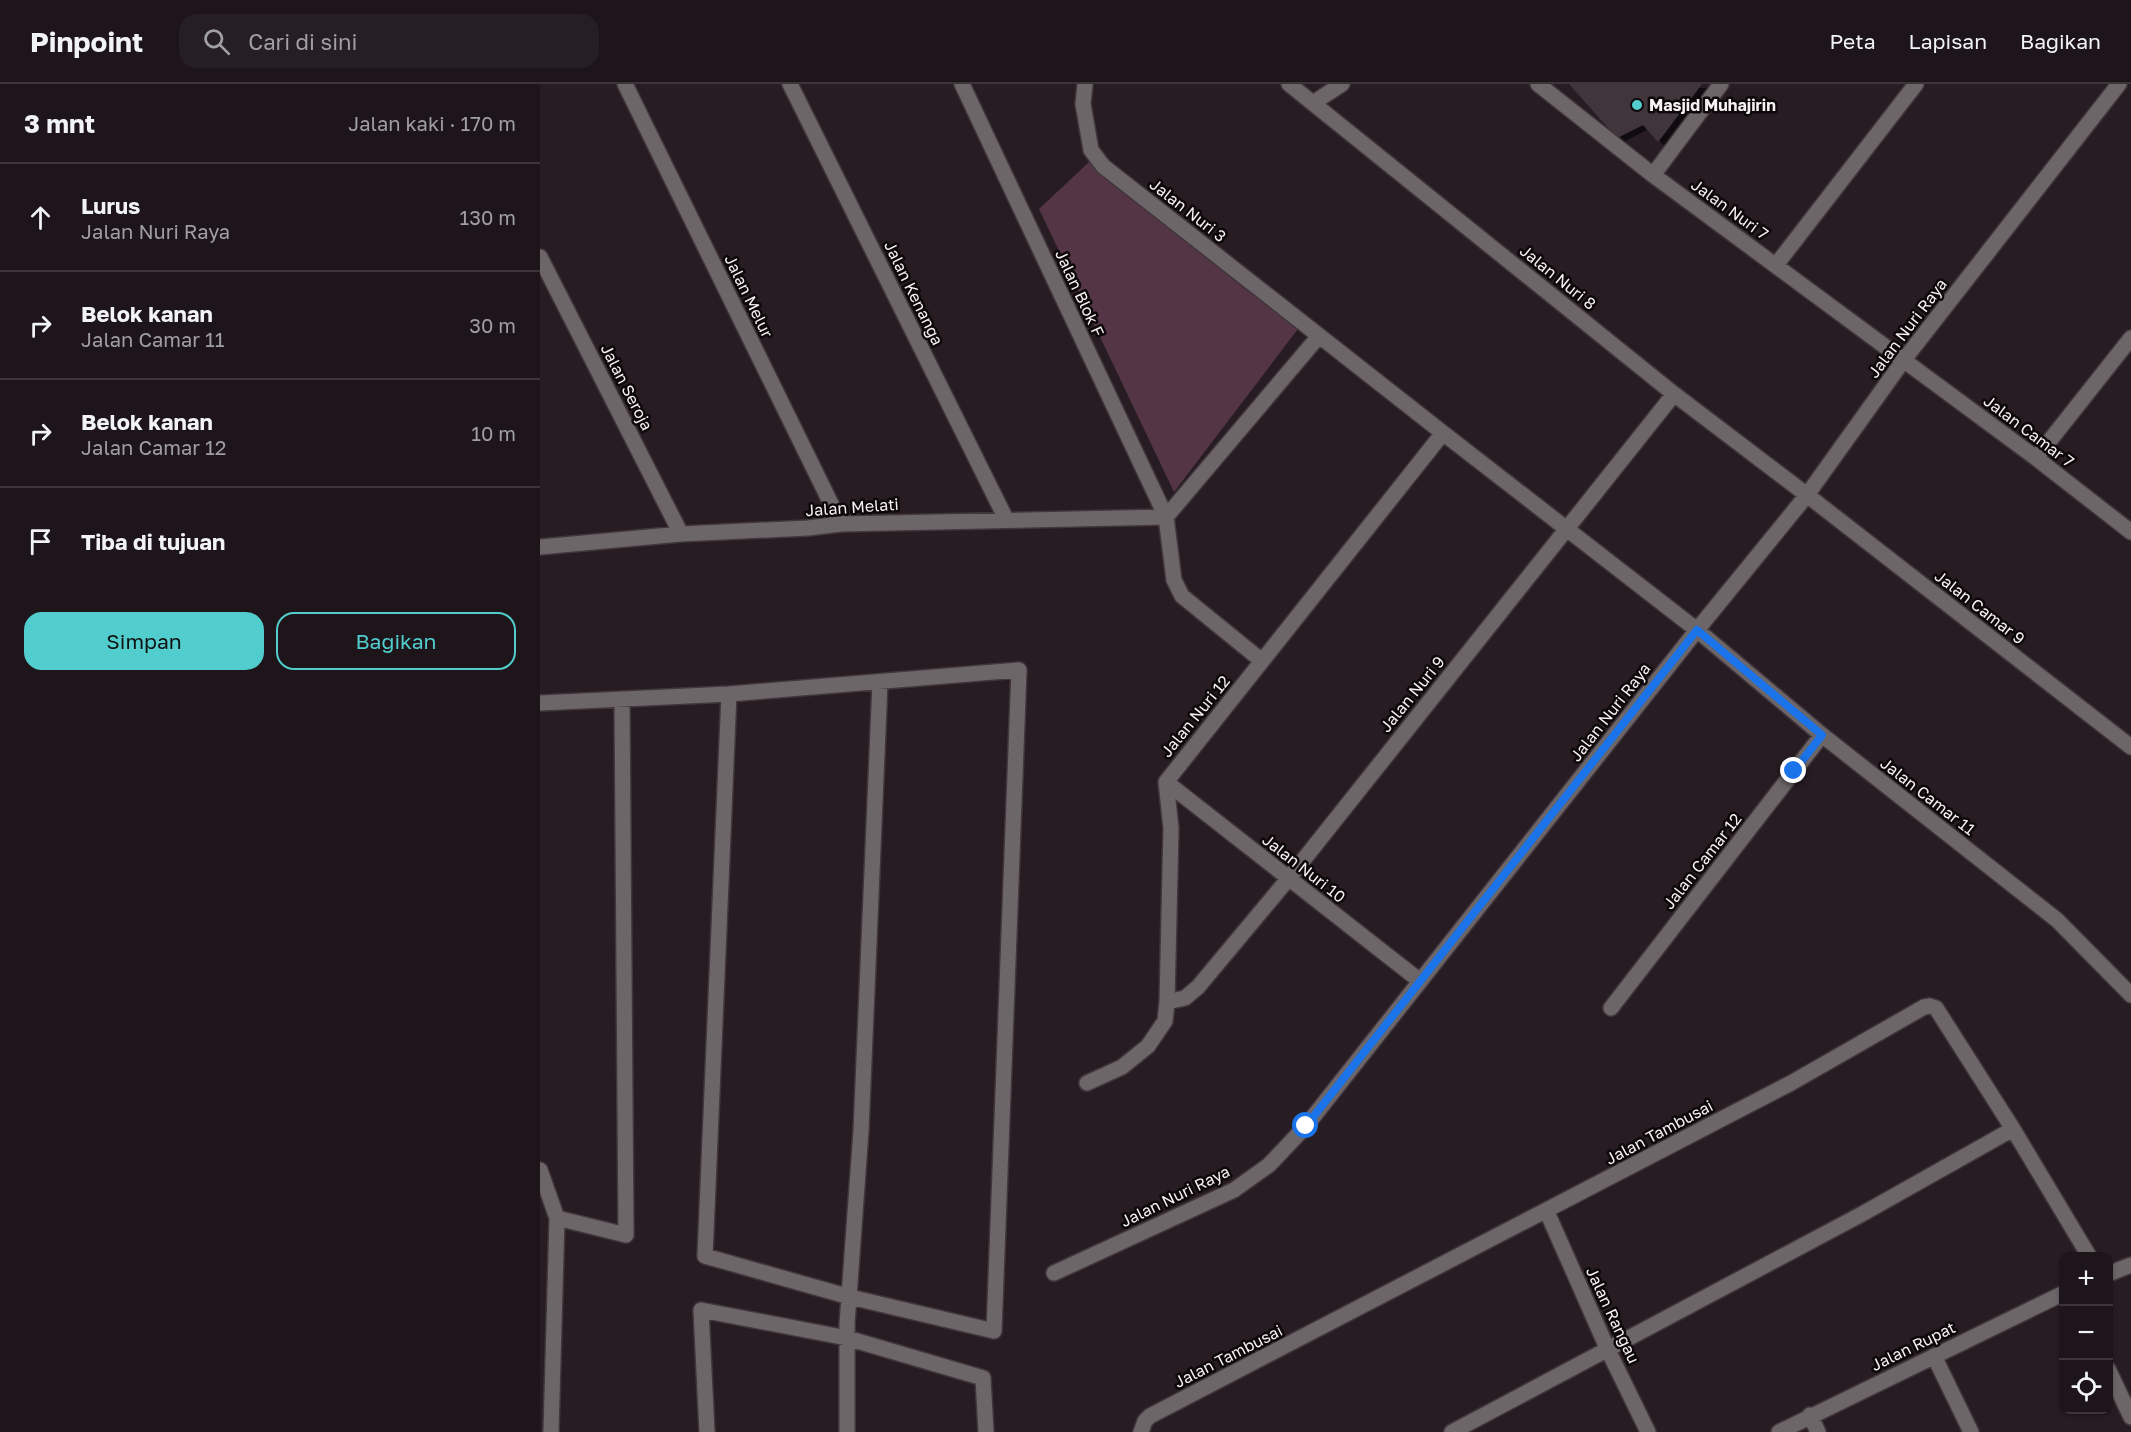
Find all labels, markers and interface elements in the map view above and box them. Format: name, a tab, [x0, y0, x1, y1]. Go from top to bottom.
search box	[179, 14, 599, 68]
text: Pinpoint	[30, 25, 143, 58]
icon: search	[200, 25, 233, 58]
text: Cari di sini	[248, 28, 358, 55]
text: Peta	[1830, 28, 1876, 54]
text: Lapisan	[1909, 28, 1987, 54]
text: Bagikan	[2020, 28, 2101, 54]
place label: Masjid Muhajirin	[1649, 95, 1776, 115]
marker: Masjid Muhajirin	[1630, 98, 1644, 112]
text: 3 mnt	[24, 108, 95, 139]
text: Jalan kaki · 170 m	[348, 111, 516, 135]
street label: Jalan Nuri 3	[1146, 174, 1230, 246]
street label: Jalan Nuri 7	[1687, 174, 1773, 244]
text: Lurus	[81, 192, 140, 219]
icon: ahead	[24, 201, 57, 234]
text: 130 m	[460, 205, 516, 229]
text: Jalan Nuri Raya	[81, 219, 230, 243]
street label: Jalan Kenanga	[880, 238, 948, 348]
street label: Jalan Nuri 8	[1516, 240, 1600, 314]
street label: Jalan Blok F	[1051, 246, 1109, 340]
street label: Jalan Melur	[720, 251, 778, 341]
street label: Jalan Nuri Raya	[1863, 274, 1951, 382]
text: Belok kanan	[81, 300, 213, 327]
icon: right	[24, 309, 57, 342]
text: 30 m	[469, 313, 516, 337]
text: Jalan Camar 11	[81, 327, 225, 351]
street label: Jalan Seroja	[597, 340, 657, 434]
street label: Jalan Camar 7	[1980, 391, 2078, 471]
text: Belok kanan	[81, 408, 213, 435]
icon: right	[24, 417, 57, 450]
text: 10 m	[471, 421, 516, 445]
text: Jalan Camar 12	[81, 435, 226, 459]
street label: Jalan Melati	[805, 494, 899, 520]
icon: arrive	[24, 525, 57, 558]
text: Tiba di tujuan	[81, 528, 225, 555]
street label: Jalan Camar 9	[1931, 566, 2029, 648]
button: Simpan	[24, 612, 264, 670]
button: Bagikan	[276, 612, 516, 670]
street label: Jalan Nuri 9	[1375, 652, 1449, 736]
street label: Jalan Nuri Raya	[1565, 659, 1655, 765]
street label: Jalan Nuri 12	[1156, 671, 1234, 761]
street label: Jalan Camar 11	[1877, 753, 1980, 839]
route end	[1780, 757, 1806, 783]
street label: Jalan Camar 12	[1658, 809, 1746, 913]
street label: Jalan Nuri 10	[1258, 829, 1350, 907]
street label: Jalan Tambusai	[1602, 1095, 1716, 1169]
route start	[1292, 1112, 1318, 1138]
street label: Jalan Nuri Raya	[1117, 1161, 1233, 1231]
map controls	[2059, 1252, 2113, 1414]
button: +	[2059, 1252, 2113, 1306]
street label: Jalan Rangau	[1582, 1264, 1644, 1366]
button: −	[2059, 1306, 2113, 1360]
street label: Jalan Rupat	[1868, 1317, 1958, 1375]
street label: Jalan Tambusai	[1170, 1320, 1286, 1392]
button: locate	[2059, 1360, 2113, 1414]

